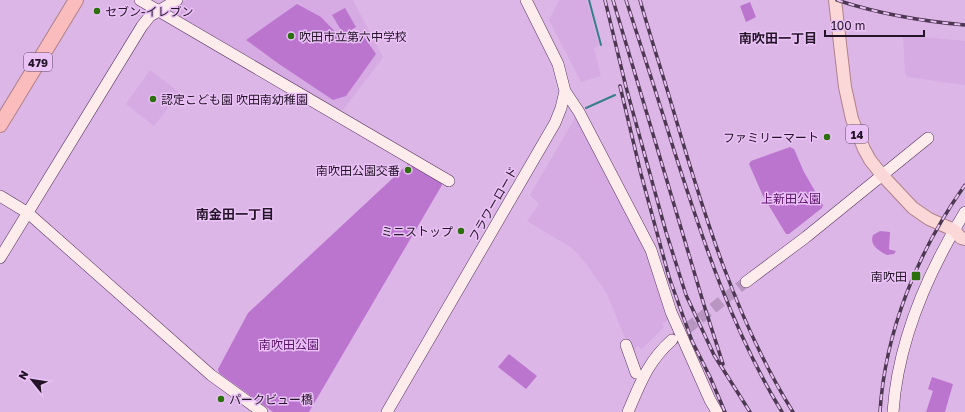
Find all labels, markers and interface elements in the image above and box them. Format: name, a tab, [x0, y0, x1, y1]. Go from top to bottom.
place label: セブン-イレブン	[105, 4, 194, 19]
marker: セブン-イレブン	[92, 6, 102, 16]
scale bar	[825, 12, 924, 38]
text: 100 m	[831, 18, 865, 33]
place label: 吹田市立第六中学校	[299, 29, 407, 44]
district label: 南吹田一丁目	[739, 30, 817, 46]
marker: 吹田市立第六中学校	[286, 31, 296, 41]
road number: 479	[24, 53, 52, 71]
place label: 認定こども園 吹田南幼稚園	[161, 92, 308, 107]
marker: 認定こども園 吹田南幼稚園	[148, 94, 158, 104]
road number: 14	[846, 125, 868, 143]
place label: ファミリーマート	[723, 130, 819, 145]
marker: ファミリーマート	[822, 132, 832, 142]
place label: 南吹田公園交番	[316, 163, 400, 178]
street label: フラワーロード	[466, 164, 520, 244]
marker: 南吹田公園交番	[403, 165, 413, 175]
park label: 上新田公園	[761, 191, 821, 206]
district label: 南金田一丁目	[196, 206, 274, 222]
place label: ミニストップ	[381, 224, 453, 239]
marker: ミニストップ	[456, 226, 466, 236]
place label: 南吹田	[871, 269, 907, 284]
marker: 南吹田	[910, 270, 922, 282]
park label: 南吹田公園	[259, 337, 319, 352]
north arrow	[12, 360, 52, 400]
text: N	[15, 368, 31, 382]
place label: パークビュー橋	[229, 392, 313, 407]
marker: パークビュー橋	[216, 394, 226, 404]

